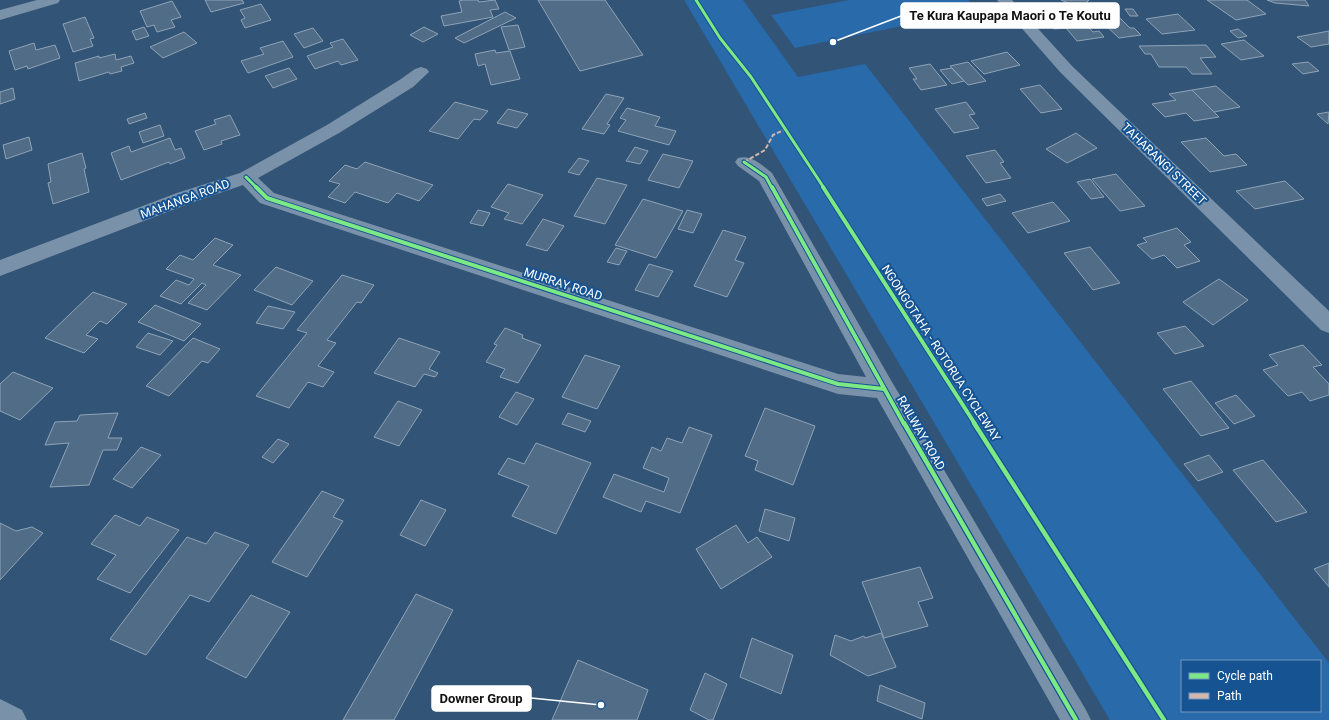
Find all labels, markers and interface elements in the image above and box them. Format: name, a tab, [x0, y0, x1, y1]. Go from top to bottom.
callout: Te Kura Kaupapa Maori o Te Koutu	[901, 3, 1119, 28]
text: Te Kura Kaupapa Maori o Te Koutu	[909, 8, 1111, 23]
street label: TAHARANGI STREET	[1119, 120, 1209, 208]
street label: MAHANGA ROAD	[139, 176, 232, 222]
street label: NGONGOTAHA - ROTORUA CYCLEWAY	[879, 262, 1004, 444]
street label: MURRAY ROAD	[522, 265, 604, 303]
street label: RAILWAY ROAD	[894, 393, 948, 473]
legend	[1181, 660, 1321, 712]
text: Cycle path	[1217, 669, 1273, 683]
callout: Downer Group	[432, 686, 531, 711]
text: Path	[1217, 689, 1242, 703]
text: Downer Group	[440, 691, 523, 706]

